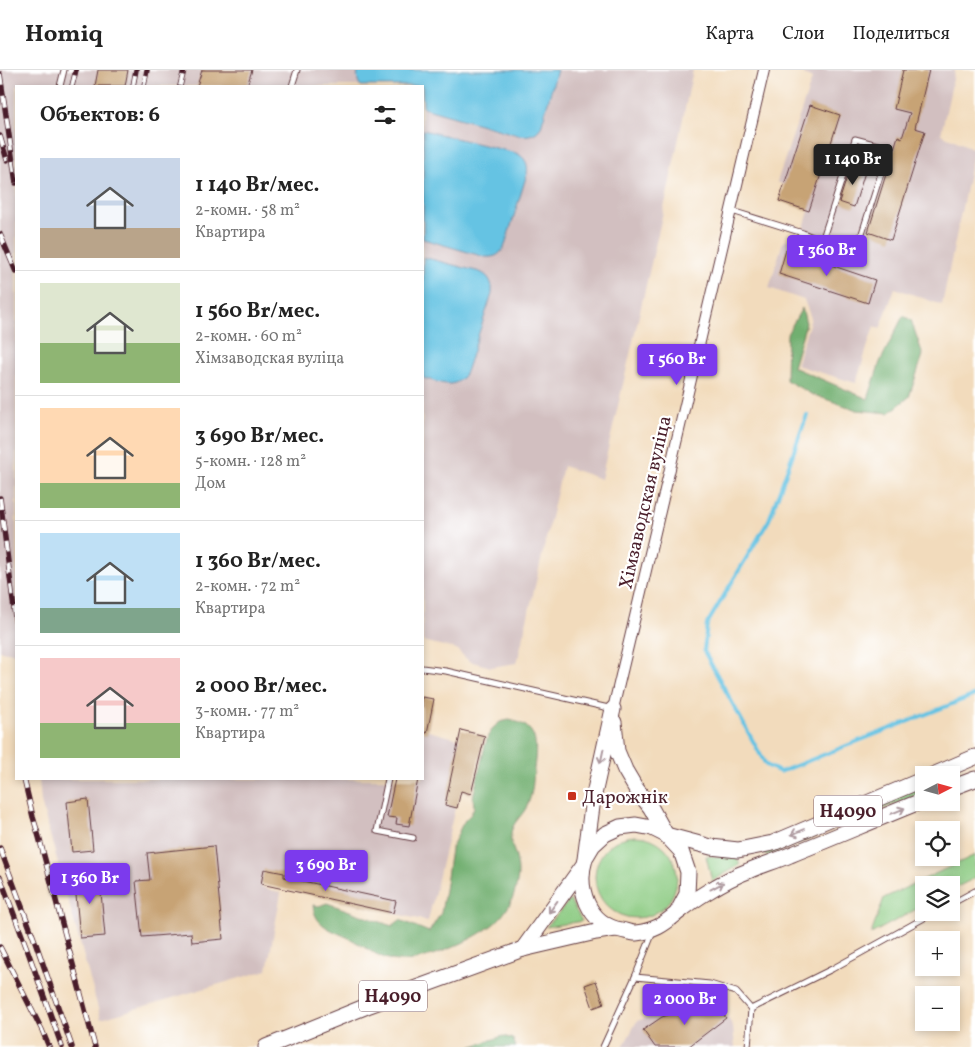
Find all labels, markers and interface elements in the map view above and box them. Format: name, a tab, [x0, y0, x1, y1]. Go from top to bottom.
text: Homiq	[25, 18, 103, 52]
text: Карта	[706, 22, 754, 47]
text: Слои	[782, 22, 824, 47]
text: Поделиться	[852, 22, 950, 47]
text: Объектов: 6	[40, 101, 160, 130]
icon: filters	[371, 101, 399, 129]
pin: 1 140 Br	[801, 144, 905, 186]
text: 1 140 Br	[825, 149, 881, 171]
text: 1 140 Br/мес.	[195, 171, 319, 200]
icon: home	[80, 178, 140, 238]
text: 2-комн. · 58 m²	[195, 200, 300, 222]
text: Квартира	[195, 222, 265, 244]
pin: 1 360 Br	[775, 234, 879, 277]
text: 1 360 Br	[798, 240, 856, 262]
text: 1 560 Br/мес.	[195, 297, 320, 326]
icon: home	[80, 303, 140, 363]
text: 2-комн. · 60 m²	[195, 326, 302, 348]
pin: 1 560 Br	[625, 344, 729, 386]
text: Хімзаводская вуліца	[195, 348, 344, 370]
text: 1 560 Br	[648, 349, 706, 371]
street label: Хімзаводская вуліца	[613, 413, 679, 592]
text: 3 690 Br/мес.	[195, 422, 324, 451]
icon: home	[80, 428, 140, 488]
text: 5-комн. · 128 m²	[195, 451, 306, 473]
text: Дом	[195, 473, 226, 495]
text: 1 360 Br/мес.	[195, 547, 321, 576]
icon: home	[80, 553, 140, 613]
text: 2-комн. · 72 m²	[195, 576, 300, 598]
text: Квартира	[195, 598, 265, 620]
text: 2 000 Br/мес.	[195, 672, 327, 701]
icon: home	[80, 678, 140, 738]
text: 3-комн. · 77 m²	[195, 701, 299, 723]
text: Квартира	[195, 723, 265, 745]
one-way arrow	[597, 748, 606, 764]
north arrow	[915, 766, 960, 811]
map controls	[915, 766, 960, 1031]
place label: Дарожнік	[582, 785, 668, 811]
marker: Дарожнік	[566, 790, 578, 802]
road number: Н4090	[814, 796, 882, 826]
one-way arrow	[890, 805, 905, 815]
button: locate	[915, 821, 960, 866]
one-way arrow	[791, 828, 806, 837]
pin: 3 690 Br	[274, 850, 378, 892]
text: 3 690 Br	[296, 855, 356, 877]
pin: 1 360 Br	[38, 862, 142, 905]
text: 1 360 Br	[61, 868, 119, 890]
button: layers	[915, 876, 960, 921]
one-way arrow	[710, 881, 725, 891]
one-way arrow	[548, 899, 559, 913]
button: +	[915, 931, 960, 976]
road number: Н4090	[359, 980, 427, 1011]
pin: 2 000 Br	[633, 984, 737, 1026]
button: −	[915, 986, 960, 1031]
text: 2 000 Br	[654, 989, 716, 1011]

